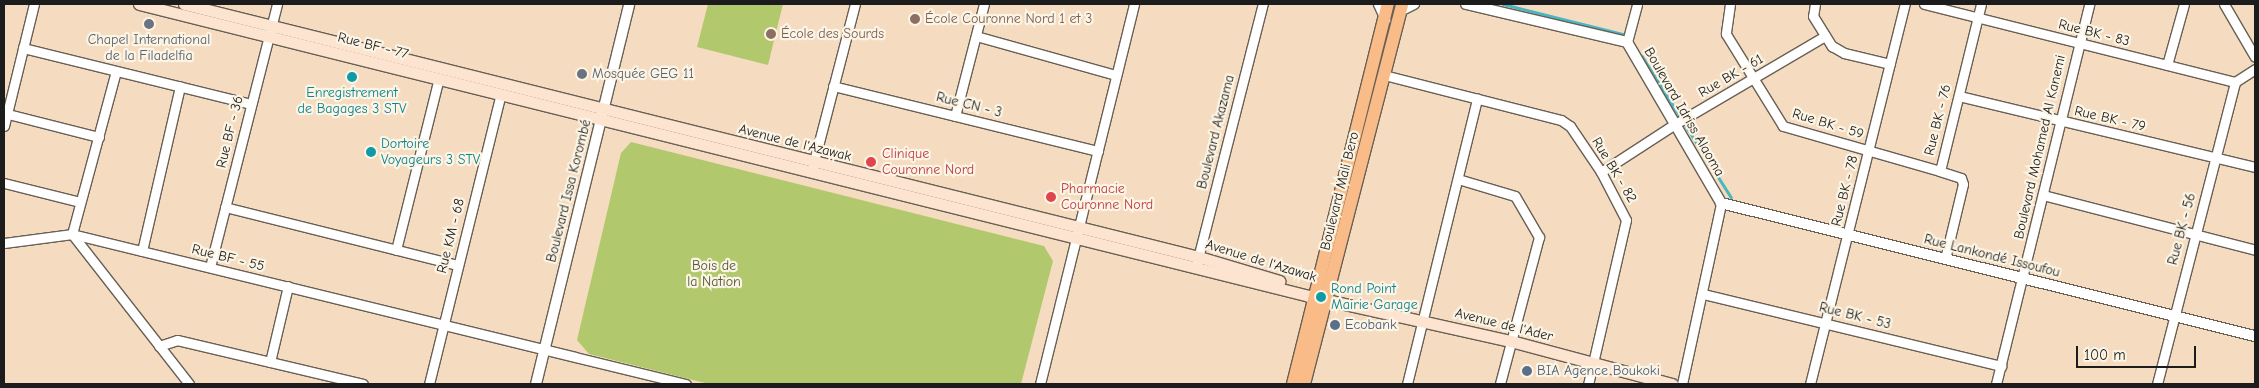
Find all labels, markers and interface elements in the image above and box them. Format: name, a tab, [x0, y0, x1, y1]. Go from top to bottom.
place label: École Couronne Nord 1 et 3	[925, 11, 1092, 27]
marker: École Couronne Nord 1 et 3	[909, 13, 921, 25]
street label: Rue BK - 83	[2057, 16, 2131, 50]
marker: Chapel International de la Filadelfia	[143, 18, 155, 30]
place label: École des Sourds	[781, 26, 884, 42]
marker: École des Sourds	[765, 28, 777, 40]
street label: Rue BF - 77	[336, 29, 410, 63]
place label: Chapel International de la Filadelfia	[88, 32, 210, 64]
street label: Boulevard Idriss Alaoma	[1640, 45, 1728, 179]
street label: Rue BK - 61	[1696, 51, 1766, 101]
street label: Boulevard Mohamed Al Kanemi	[2011, 53, 2069, 241]
place label: Mosquée GEG 11	[592, 66, 694, 82]
marker: Mosquée GEG 11	[576, 68, 588, 80]
marker: Enregistrement de Bagages 3 STV	[346, 71, 358, 83]
street label: Boulevard Akazama	[1194, 73, 1238, 191]
street label: Rue BK - 76	[1921, 83, 1955, 157]
place label: Enregistrement de Bagages 3 STV	[298, 85, 406, 118]
street label: Rue CN - 3	[934, 89, 1004, 121]
street label: Rue BF - 36	[213, 94, 247, 170]
street label: Rue BK - 79	[2073, 103, 2147, 135]
street label: Rue BK - 59	[1790, 105, 1866, 143]
street label: Boulevard Issa Korombé	[543, 118, 595, 264]
street label: Avenue de l'Azawak	[737, 121, 853, 165]
street label: Boulevard Mali Bero	[1317, 130, 1363, 252]
street label: Rue BK - 82	[1588, 134, 1640, 206]
place label: Dortoire Voyageurs 3 STV	[381, 136, 480, 168]
marker: Dortoire Voyageurs 3 STV	[365, 146, 377, 158]
place label: Clinique Couronne Nord	[882, 146, 974, 178]
street label: Rue BK - 78	[1828, 154, 1862, 228]
marker: Clinique Couronne Nord	[864, 155, 878, 169]
place label: Pharmacie Couronne Nord	[1061, 181, 1153, 213]
marker: Pharmacie Couronne Nord	[1045, 191, 1057, 203]
street label: Rue BK - 56	[2164, 191, 2200, 267]
street label: Rue KM - 68	[434, 197, 468, 275]
street label: Rue Lankondé Issoufou	[1922, 231, 2062, 281]
street label: Avenue de l'Azawak	[1203, 236, 1319, 286]
street label: Rue BF - 55	[190, 241, 266, 275]
park label: Bois de la Nation	[687, 258, 741, 290]
place label: Rond Point Mairie Garage	[1331, 281, 1418, 314]
marker: Rond Point Mairie Garage	[1315, 291, 1327, 303]
street label: Rue BK - 53	[1817, 299, 1893, 333]
street label: Avenue de l'Ader	[1453, 305, 1555, 345]
place label: Ecobank	[1345, 317, 1397, 333]
marker: Ecobank	[1329, 319, 1341, 331]
scale bar	[2079, 336, 2199, 368]
text: 100 m	[2084, 346, 2126, 364]
place label: BIA Agence Boukoki	[1537, 363, 1660, 379]
marker: BIA Agence Boukoki	[1521, 365, 1533, 377]

